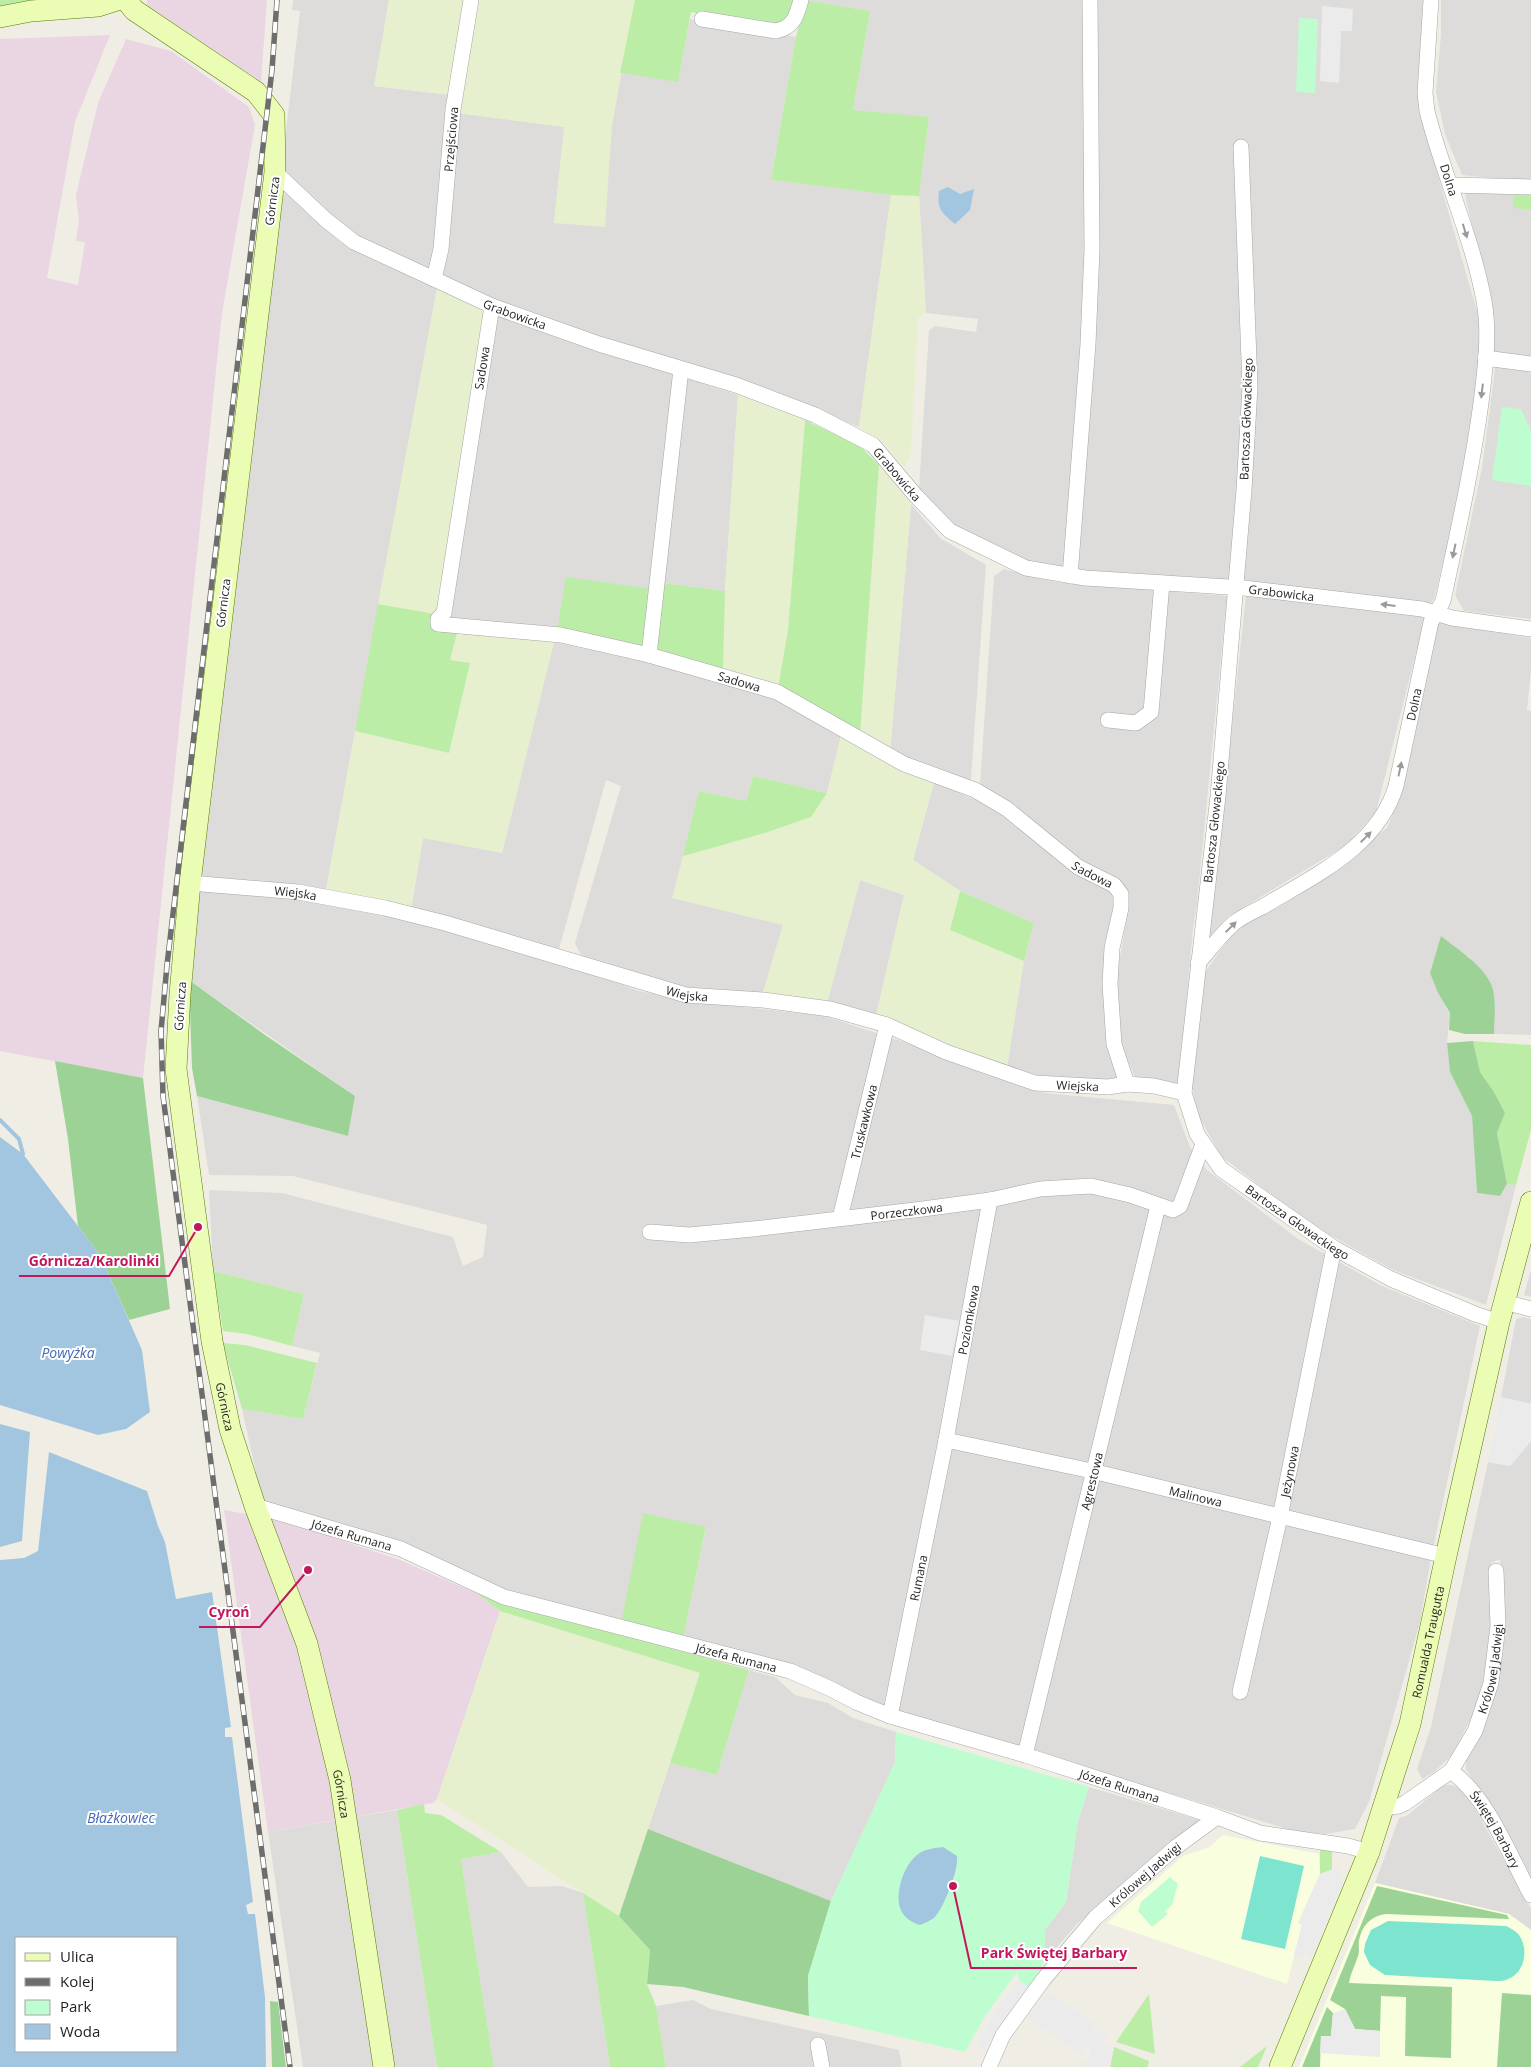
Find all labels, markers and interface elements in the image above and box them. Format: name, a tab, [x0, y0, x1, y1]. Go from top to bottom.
street label: Przejściowa	[439, 106, 462, 172]
street label: Dolna	[1436, 162, 1462, 198]
street label: Górnicza	[261, 176, 283, 226]
one-way arrow	[1462, 224, 1469, 239]
street label: Grabowicka	[480, 295, 549, 333]
street label: Sadowa	[470, 345, 494, 391]
street label: Bartosza Głowackiego	[1235, 358, 1257, 480]
one-way arrow	[1478, 383, 1486, 399]
street label: Grabowicka	[870, 443, 925, 505]
one-way arrow	[1449, 543, 1457, 559]
street label: Górnicza	[212, 578, 234, 628]
street label: Grabowicka	[1248, 580, 1315, 605]
one-way arrow	[1380, 601, 1396, 609]
street label: Sadowa	[716, 667, 763, 695]
street label: Dolna	[1402, 686, 1425, 722]
street label: Bartosza Głowackiego	[1199, 760, 1229, 884]
one-way arrow	[1396, 760, 1404, 776]
one-way arrow	[1360, 831, 1372, 843]
street label: Sadowa	[1068, 857, 1116, 892]
street label: Wiejska	[274, 882, 318, 904]
one-way arrow	[1225, 921, 1237, 933]
street label: Górnicza	[170, 981, 190, 1031]
street label: Wiejska	[664, 981, 709, 1005]
street label: Wiejska	[1056, 1076, 1099, 1095]
street label: Truskawkowa	[846, 1083, 881, 1161]
street label: Bartosza Głowackiego	[1242, 1180, 1353, 1263]
street label: Porzeczkowa	[869, 1198, 944, 1224]
callout: Górnicza/Karolinki	[19, 1247, 169, 1276]
text: Górnicza/Karolinki	[29, 1251, 159, 1270]
street label: Poziomkowa	[953, 1283, 983, 1356]
water label: Powyżka	[41, 1343, 95, 1362]
street label: Górnicza	[212, 1381, 239, 1432]
street label: Jeżynowa	[1275, 1444, 1303, 1500]
street label: Agrestowa	[1076, 1450, 1107, 1512]
street label: Malinowa	[1168, 1481, 1224, 1511]
street label: Józefa Rumana	[309, 1514, 394, 1554]
street label: Rumana	[905, 1553, 931, 1602]
street label: Romualda Traugutta	[1407, 1584, 1448, 1700]
callout: Cyroń	[199, 1598, 260, 1627]
text: Cyroń	[208, 1602, 250, 1621]
street label: Królowej Jadwigi	[1473, 1624, 1507, 1716]
street label: Józefa Rumana	[693, 1638, 779, 1676]
street label: Józefa Rumana	[1077, 1764, 1162, 1806]
street label: Górnicza	[329, 1767, 354, 1819]
street label: Świętej Barbary	[1466, 1787, 1525, 1872]
water label: Błażkowiec	[87, 1808, 155, 1827]
street label: Królowej Jadwigi	[1105, 1838, 1184, 1911]
legend	[15, 1937, 178, 2052]
callout: Park Świętej Barbary	[971, 1939, 1137, 1968]
text: Park Świętej Barbary	[981, 1943, 1127, 1962]
text: Ulica	[60, 1946, 94, 1966]
text: Kolej	[60, 1971, 94, 1991]
text: Park	[60, 1996, 91, 2016]
text: Woda	[60, 2021, 100, 2041]

